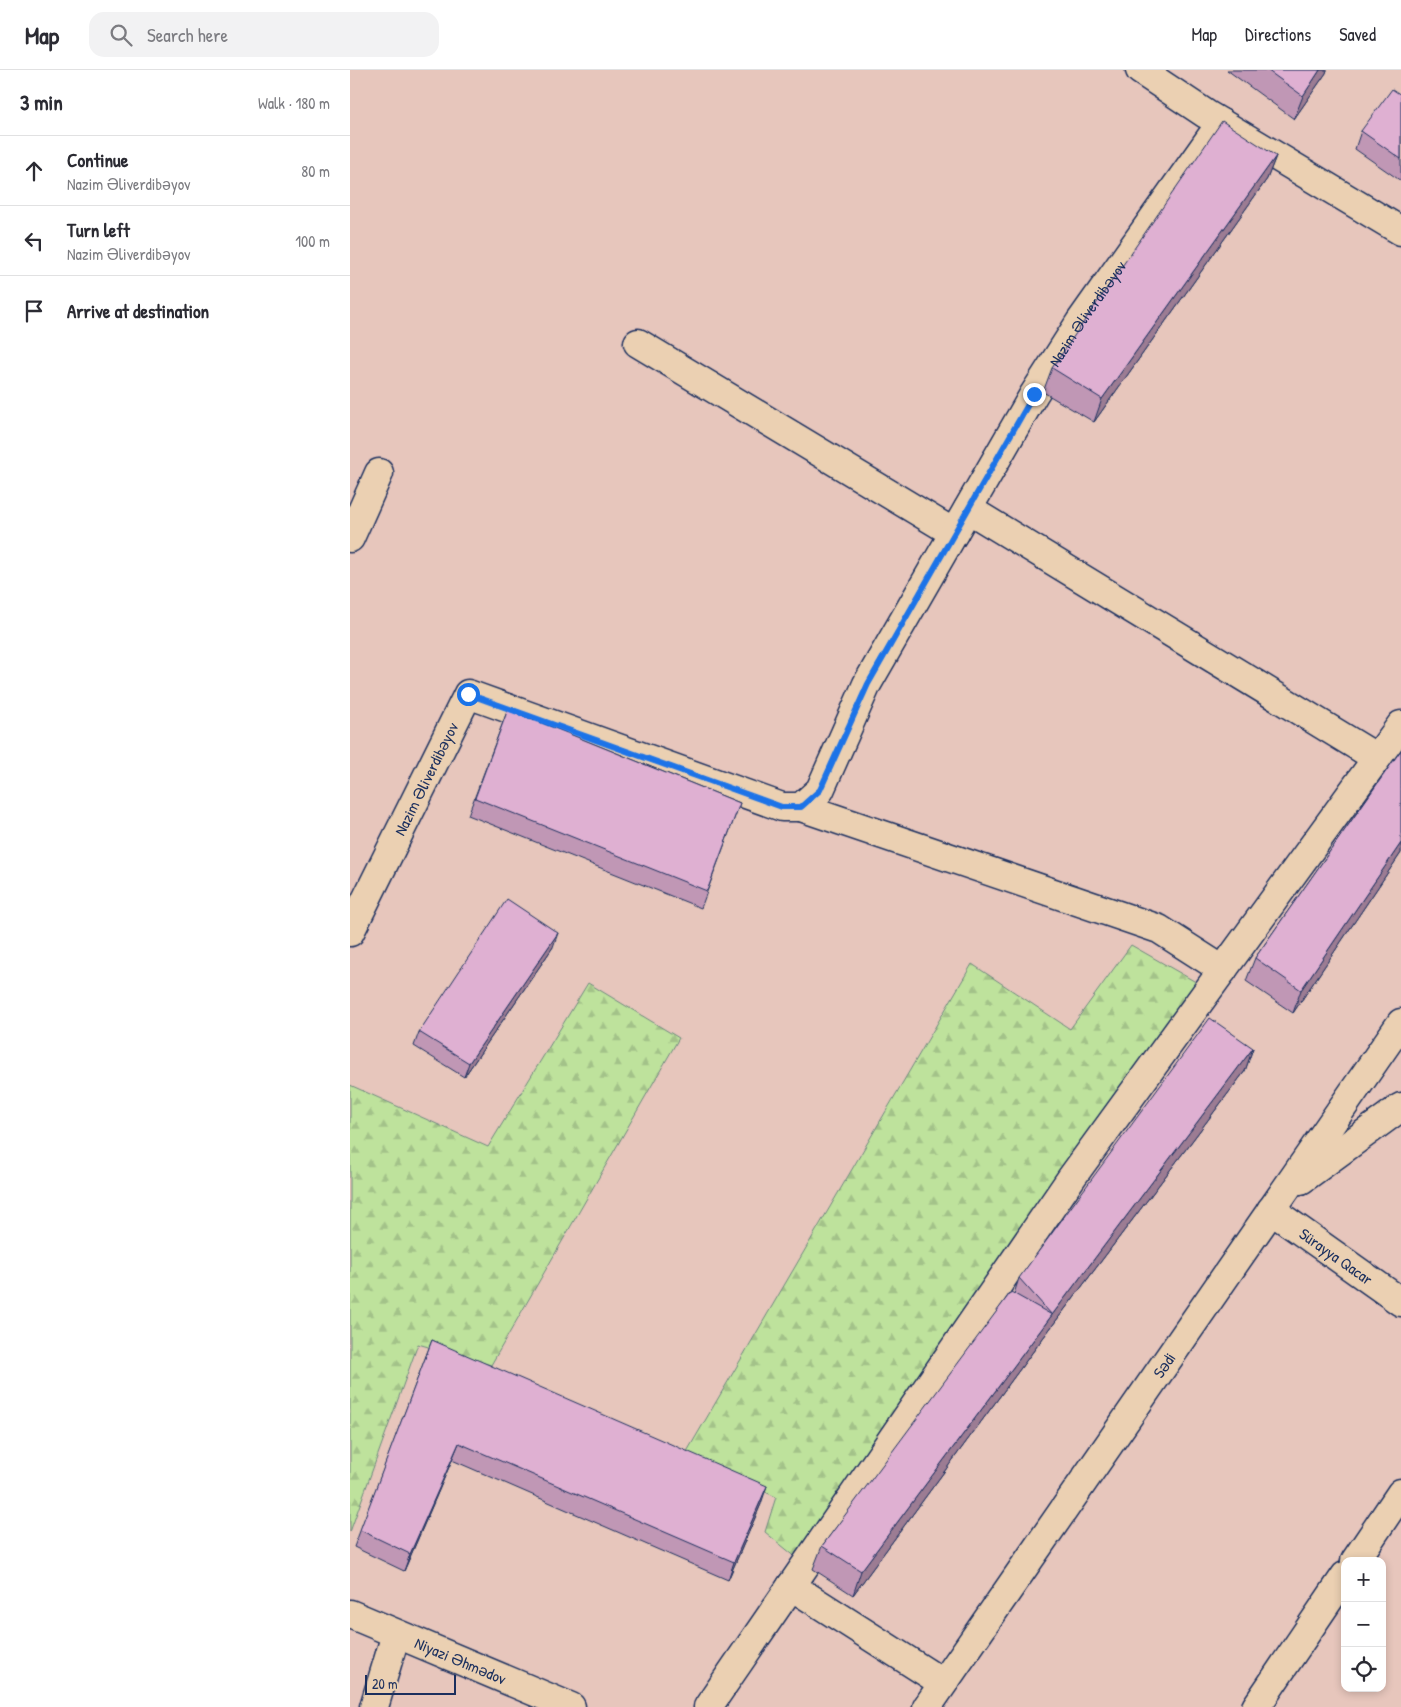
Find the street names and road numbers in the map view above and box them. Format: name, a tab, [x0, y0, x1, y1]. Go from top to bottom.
street label: Nazim Əliverdibəyov	[1043, 256, 1131, 371]
street label: Nazim Əliverdibəyov	[389, 718, 464, 839]
street label: Sürayya Qacar	[1295, 1223, 1377, 1290]
street label: Sədi	[1147, 1348, 1180, 1382]
street label: Niyazi Əhmədov	[412, 1632, 510, 1690]

